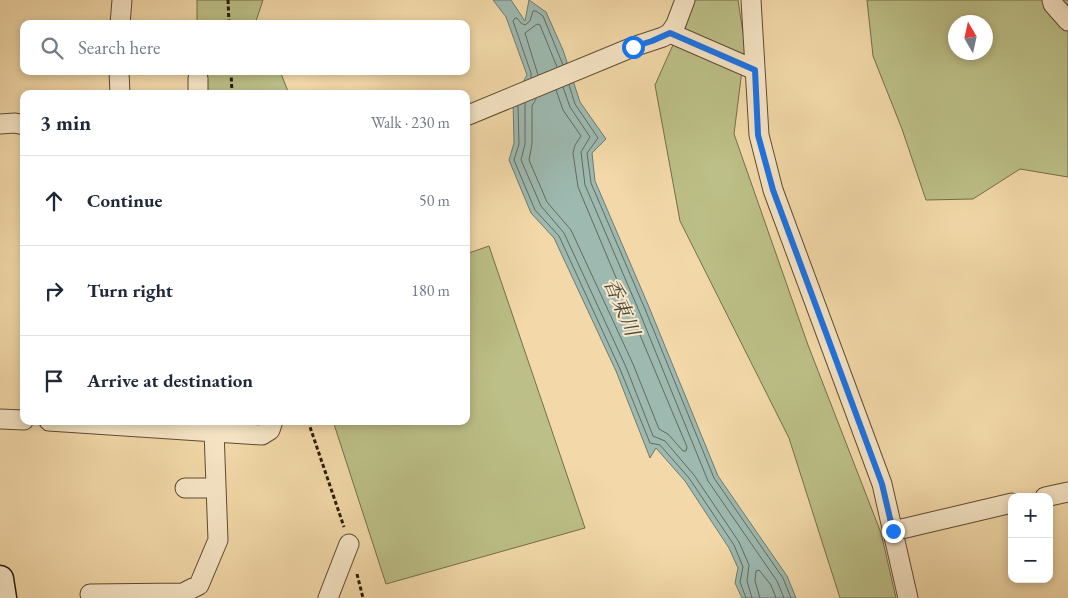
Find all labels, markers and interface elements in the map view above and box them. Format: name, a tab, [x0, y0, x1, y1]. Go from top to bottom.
north arrow	[948, 15, 993, 60]
search box	[20, 20, 470, 75]
icon: search	[38, 34, 66, 62]
text: Search here	[78, 35, 160, 60]
route start	[622, 36, 645, 59]
text: 3 min	[40, 109, 91, 136]
text: Walk · 230 m	[371, 112, 450, 133]
icon: ahead	[40, 187, 68, 215]
text: Continue	[87, 188, 162, 213]
text: 50 m	[419, 190, 450, 211]
water label: 香東川	[598, 274, 646, 342]
icon: right	[40, 277, 68, 305]
text: Turn right	[87, 278, 173, 303]
text: 180 m	[411, 280, 450, 301]
icon: arrive	[40, 367, 68, 395]
text: Arrive at destination	[87, 368, 253, 393]
map controls	[1008, 493, 1053, 583]
button: +	[1008, 493, 1053, 538]
route end	[882, 520, 905, 543]
button: −	[1008, 538, 1053, 583]

